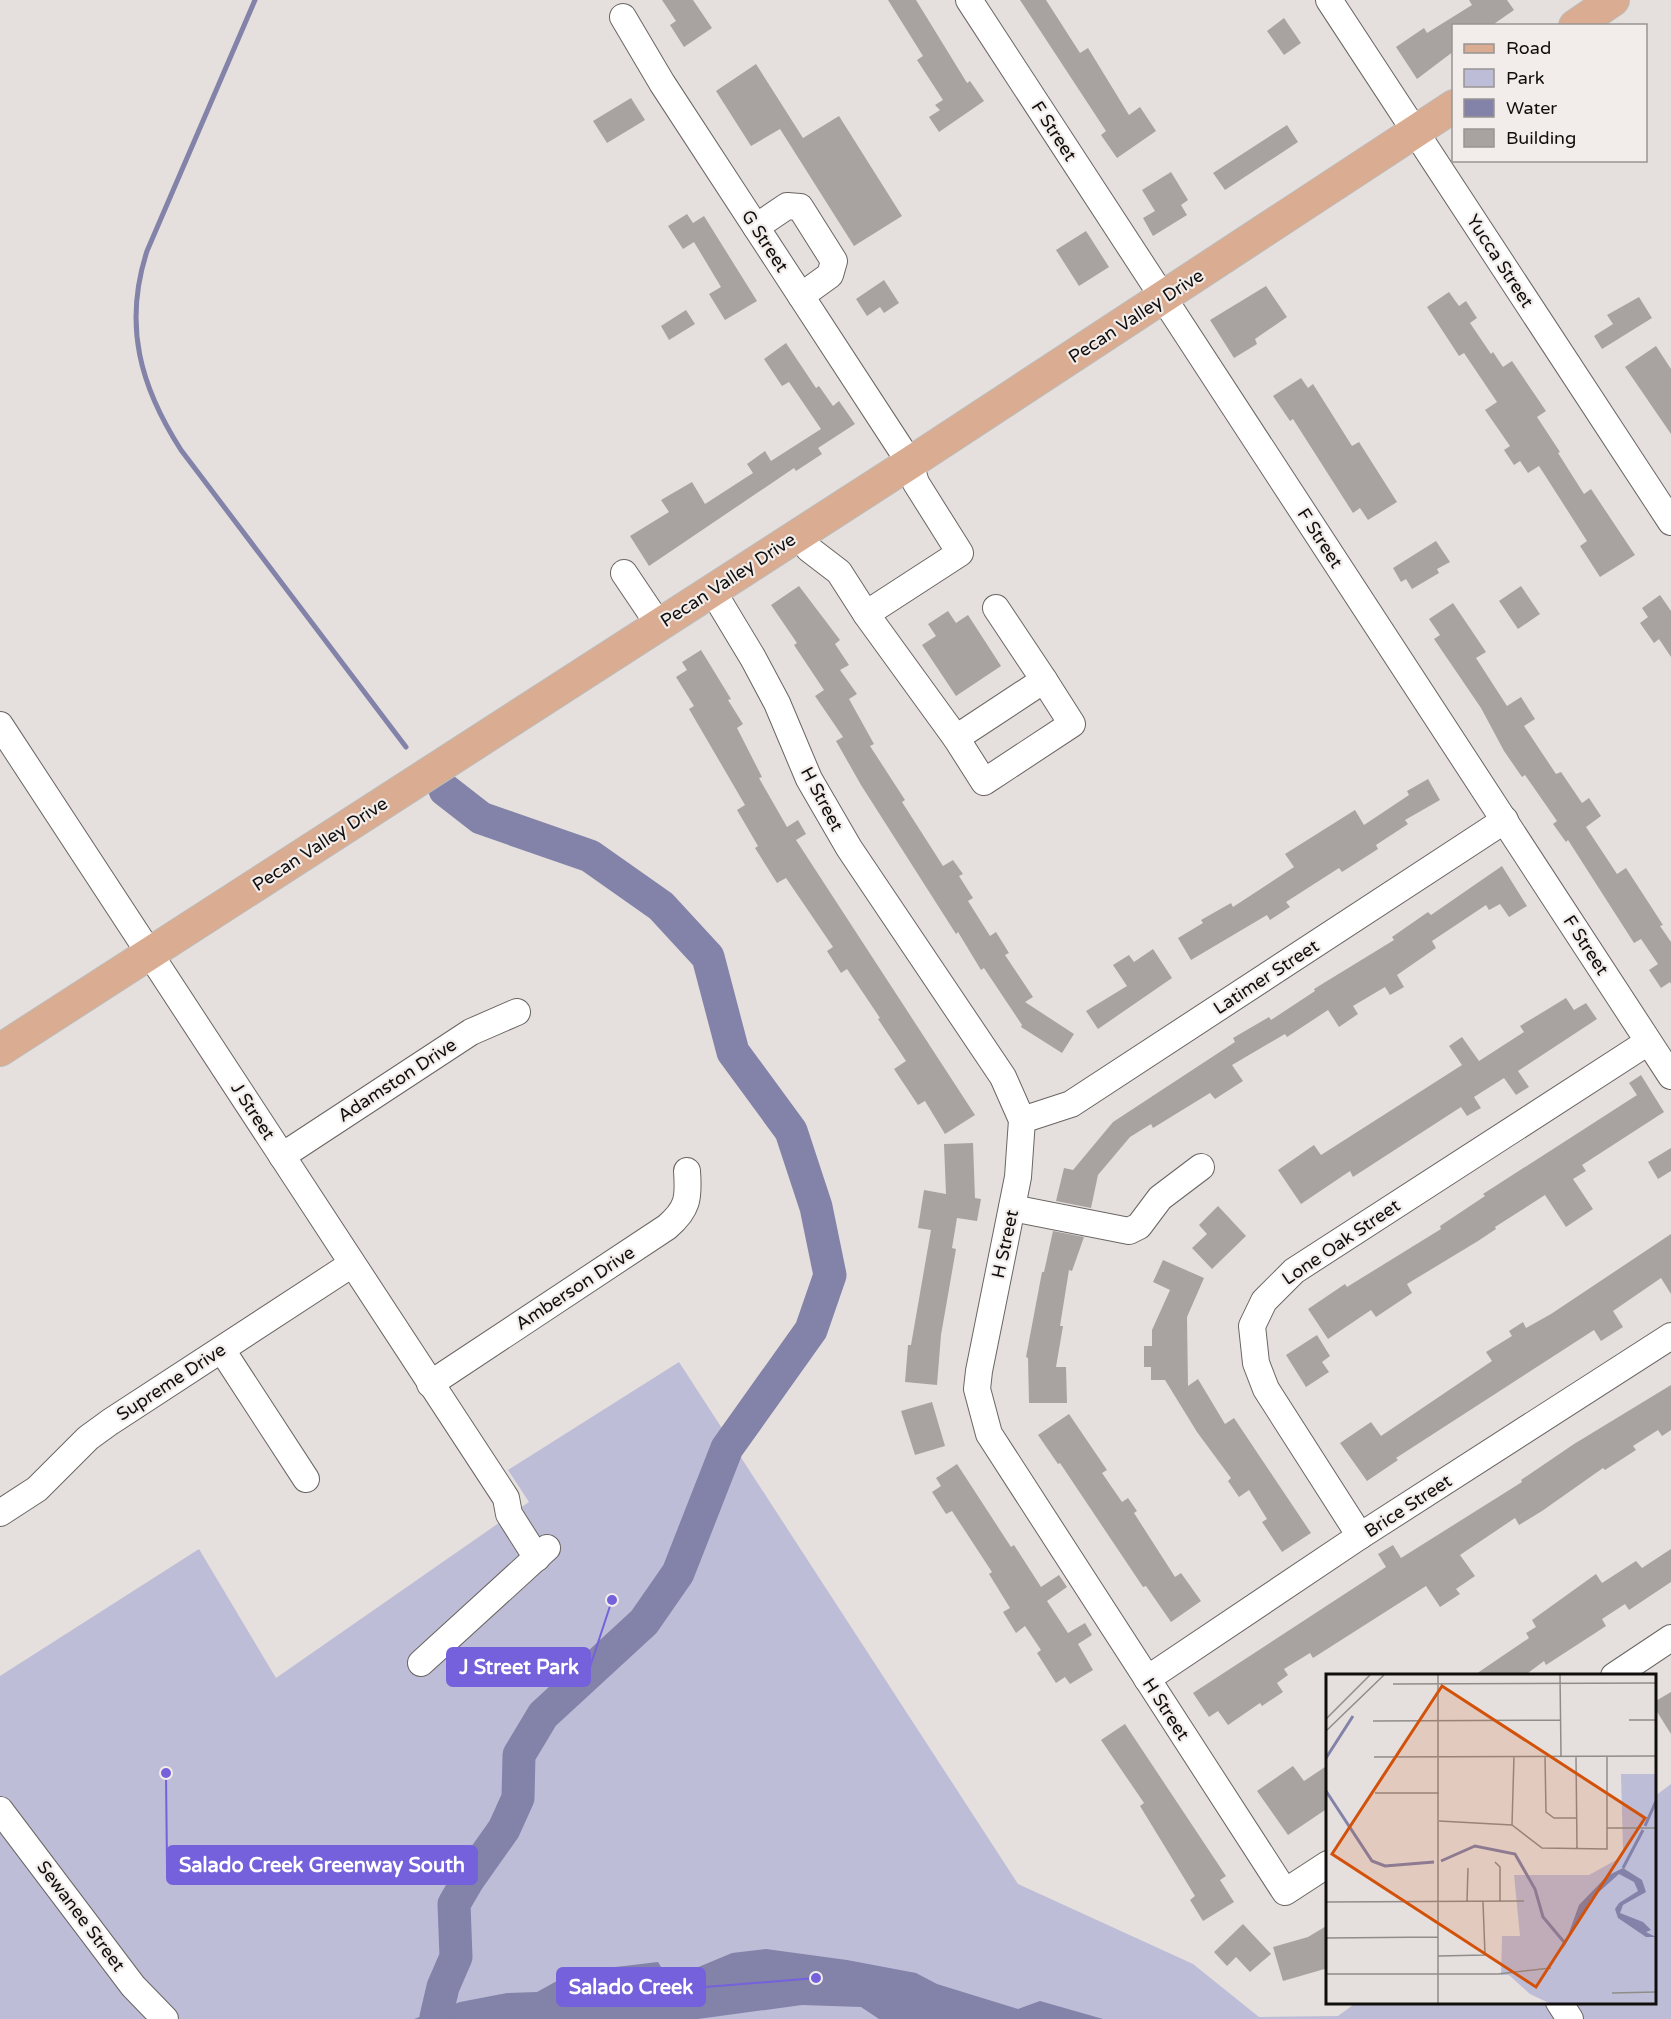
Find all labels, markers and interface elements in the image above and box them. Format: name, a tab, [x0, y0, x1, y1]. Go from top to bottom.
legend	[1452, 24, 1647, 162]
text: Road	[1506, 37, 1551, 59]
text: Park	[1506, 67, 1545, 89]
street label: F Street	[1027, 97, 1082, 165]
text: Water	[1506, 97, 1557, 119]
text: Building	[1506, 127, 1576, 149]
street label: G Street	[737, 206, 793, 276]
street label: Yucca Street	[1462, 210, 1538, 312]
street label: Pecan Valley Drive	[1064, 264, 1208, 368]
street label: F Street	[1293, 504, 1348, 572]
street label: Pecan Valley Drive	[656, 528, 800, 632]
street label: H Street	[796, 763, 848, 835]
street label: Pecan Valley Drive	[248, 792, 392, 896]
street label: F Street	[1559, 911, 1614, 979]
street label: Latimer Street	[1209, 935, 1323, 1019]
street label: Adamston Drive	[333, 1033, 461, 1127]
street label: J Street	[226, 1078, 280, 1144]
street label: Lone Oak Street	[1278, 1194, 1404, 1290]
street label: H Street	[987, 1207, 1023, 1280]
street label: Amberson Drive	[511, 1241, 639, 1335]
street label: Supreme Drive	[112, 1339, 230, 1425]
street label: Brice Street	[1360, 1470, 1456, 1542]
callout: J Street Park	[447, 1648, 590, 1686]
text: J Street Park	[458, 1656, 579, 1680]
street label: H Street	[1138, 1674, 1194, 1744]
inset map	[1326, 1674, 1656, 2004]
callout: Salado Creek Greenway South	[167, 1846, 477, 1884]
text: Salado Creek Greenway South	[179, 1854, 465, 1878]
street label: Sewanee Street	[32, 1856, 130, 1976]
callout: Salado Creek	[557, 1968, 705, 2006]
text: Salado Creek	[569, 1976, 693, 2000]

